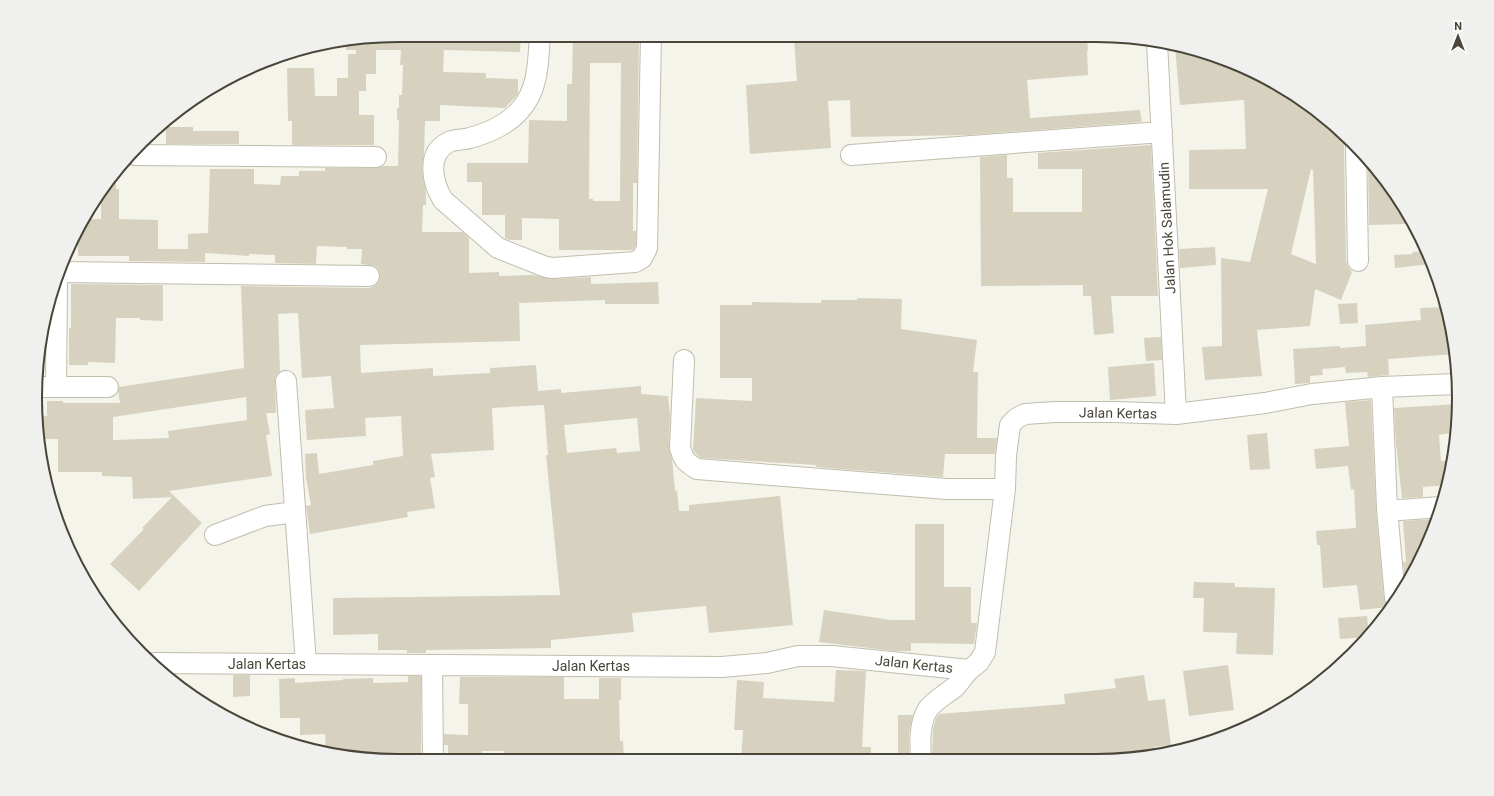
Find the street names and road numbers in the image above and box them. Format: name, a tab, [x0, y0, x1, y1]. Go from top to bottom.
street label: Jalan Hok Salamudin	[1156, 162, 1178, 294]
street label: Jalan Kertas	[1079, 404, 1157, 422]
street label: Jalan Kertas	[874, 652, 954, 676]
street label: Jalan Kertas	[228, 656, 306, 672]
street label: Jalan Kertas	[552, 658, 630, 674]

